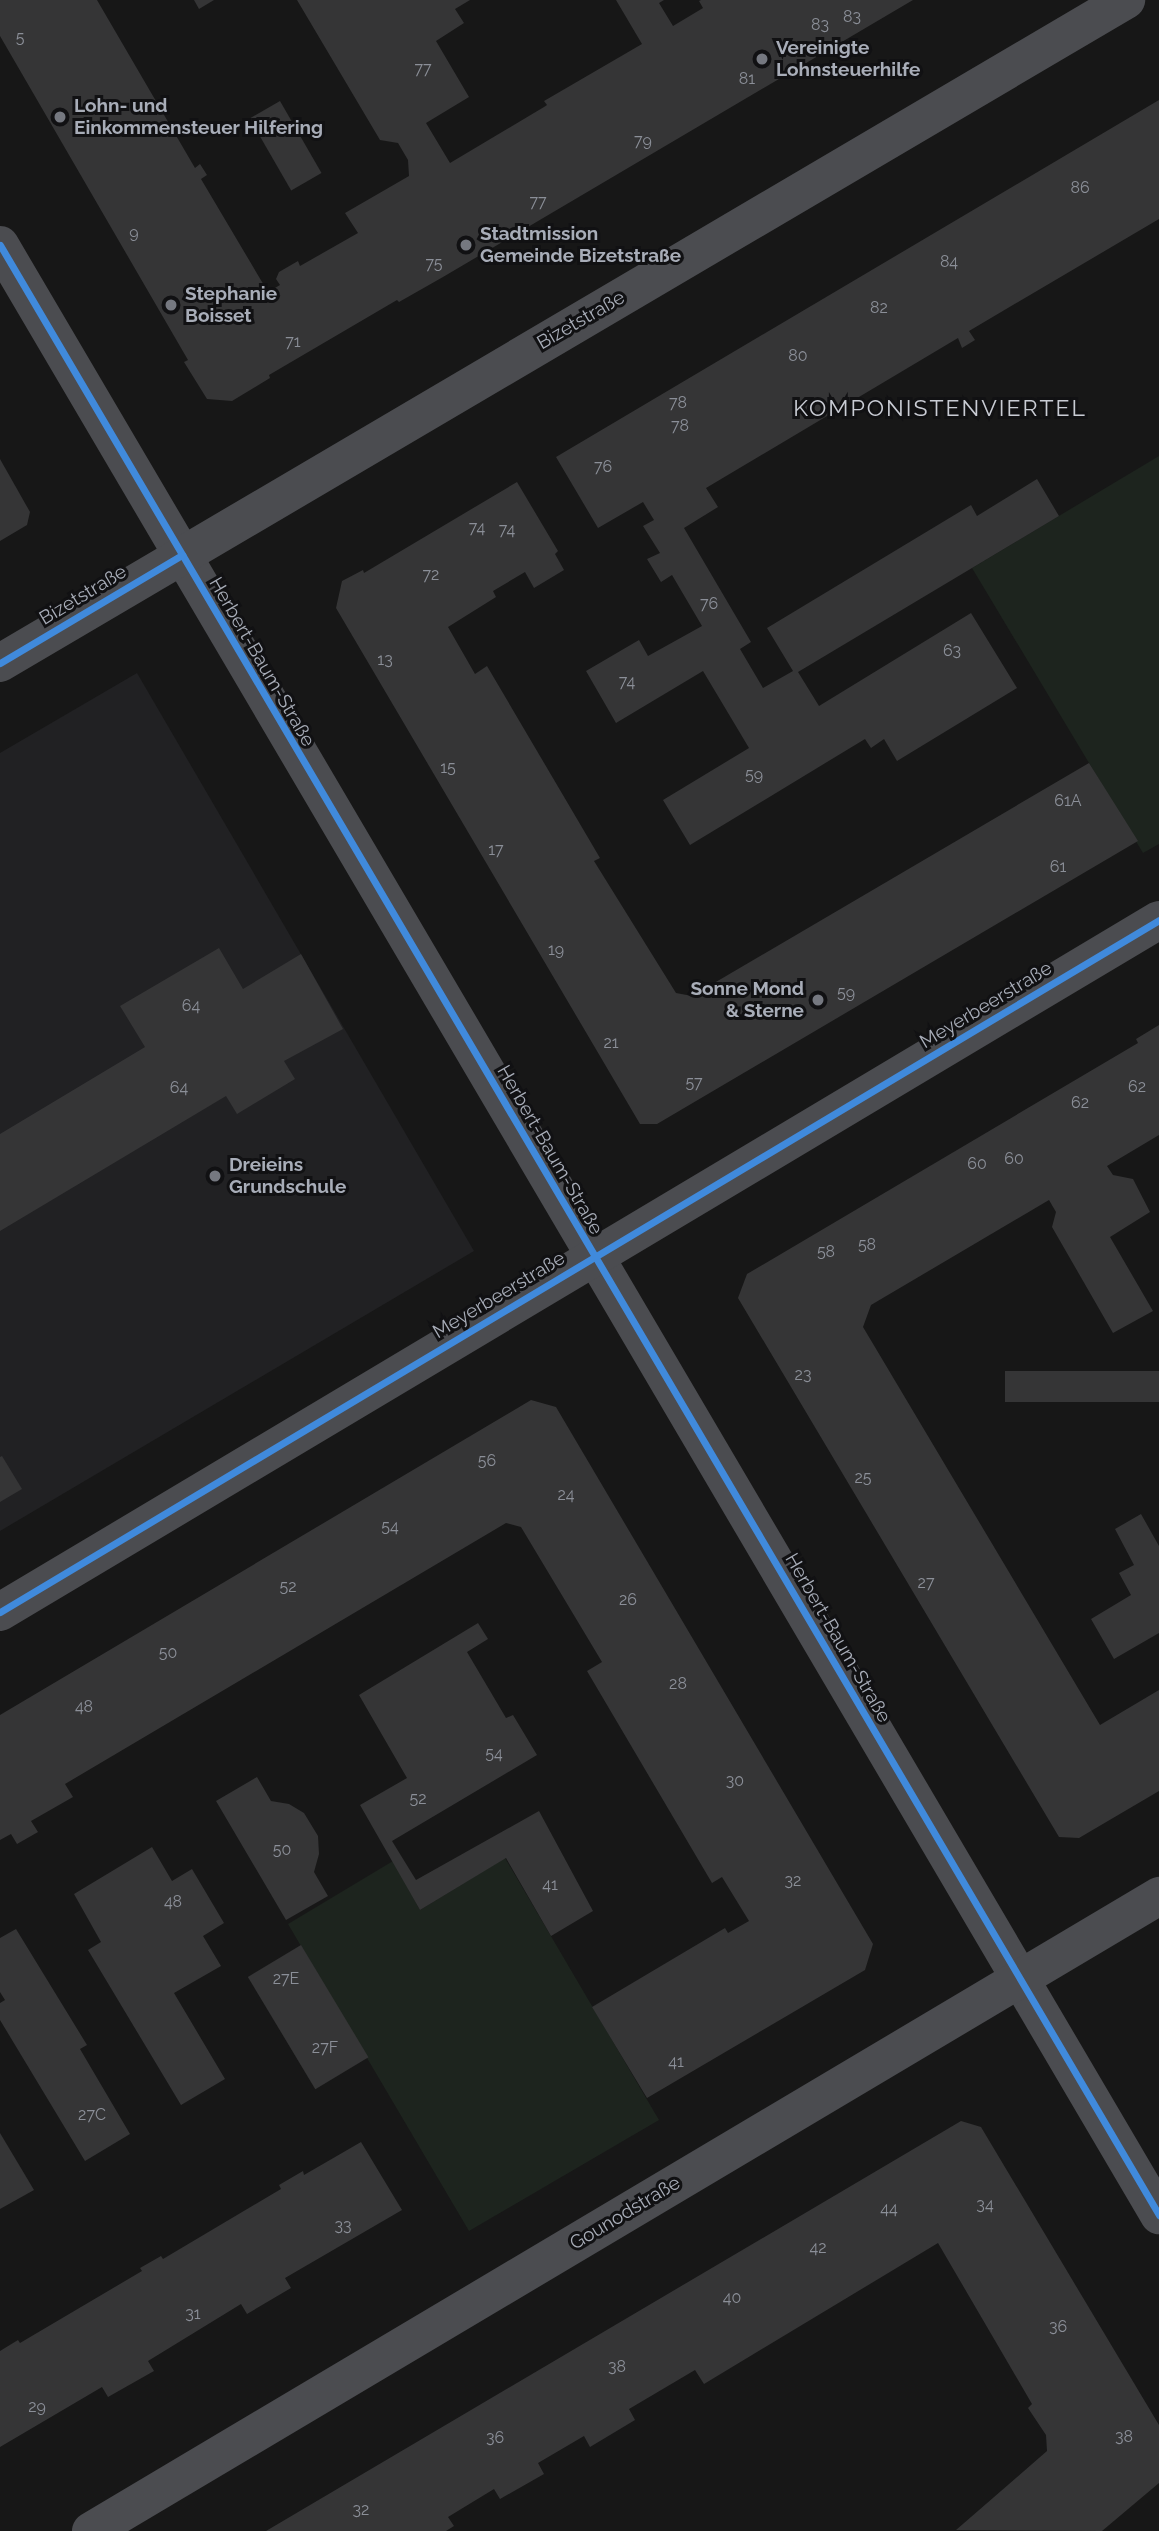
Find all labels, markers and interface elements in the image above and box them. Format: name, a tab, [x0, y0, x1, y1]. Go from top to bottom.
house number: 83	[843, 7, 861, 27]
house number: 83	[811, 15, 829, 35]
house number: 5	[16, 28, 24, 48]
place label: Vereinigte Lohnsteuerhilfe	[776, 37, 920, 81]
marker: Vereinigte Lohnsteuerhilfe	[754, 51, 770, 67]
house number: 77	[414, 59, 432, 79]
house number: 81	[739, 69, 755, 89]
place label: Lohn- und Einkommensteuer Hilfering	[74, 95, 323, 139]
marker: Lohn- und Einkommensteuer Hilfering	[52, 109, 68, 125]
house number: 79	[634, 131, 652, 151]
house number: 86	[1070, 178, 1090, 198]
house number: 77	[529, 192, 547, 212]
house number: 9	[129, 223, 139, 243]
place label: Stadtmission Gemeinde Bizetstraße	[480, 223, 681, 267]
marker: Stadtmission Gemeinde Bizetstraße	[458, 237, 474, 253]
house number: 84	[940, 252, 958, 272]
house number: 75	[425, 254, 443, 274]
place label: Stephanie Boisset	[185, 283, 277, 327]
street label: Bizetstraße	[533, 286, 629, 354]
marker: Stephanie Boisset	[163, 297, 179, 313]
house number: 82	[870, 298, 888, 318]
house number: 71	[285, 332, 301, 352]
house number: 80	[788, 346, 808, 366]
house number: 78	[669, 393, 687, 413]
district label: KOMPONISTENVIERTEL	[795, 394, 1085, 422]
house number: 78	[671, 416, 689, 436]
house number: 76	[594, 457, 612, 477]
house number: 74	[469, 518, 485, 538]
house number: 74	[499, 520, 515, 540]
street label: Bizetstraße	[35, 560, 131, 630]
house number: 72	[423, 565, 439, 585]
street label: Herbert-Baum-Straße	[204, 573, 320, 751]
house number: 76	[700, 594, 718, 614]
house number: 63	[943, 641, 961, 661]
house number: 13	[377, 650, 393, 670]
house number: 74	[619, 672, 635, 692]
house number: 15	[440, 758, 456, 778]
house number: 59	[745, 765, 763, 785]
house number: 61A	[1054, 791, 1082, 811]
house number: 17	[488, 840, 504, 860]
house number: 61	[1050, 857, 1066, 877]
house number: 19	[548, 940, 564, 960]
street label: Meyerbeerstraße	[916, 957, 1056, 1053]
place label: Sonne Mond & Sterne	[690, 978, 804, 1022]
house number: 59	[837, 983, 855, 1003]
marker: Sonne Mond & Sterne	[810, 992, 826, 1008]
house number: 64	[182, 996, 200, 1016]
house number: 21	[603, 1033, 619, 1053]
street label: Herbert-Baum-Straße	[492, 1061, 608, 1239]
house number: 57	[685, 1073, 703, 1093]
house number: 62	[1128, 1077, 1146, 1097]
house number: 64	[170, 1078, 188, 1098]
house number: 62	[1071, 1093, 1089, 1113]
house number: 60	[1004, 1149, 1024, 1169]
place label: Dreieins Grundschule	[229, 1154, 346, 1198]
house number: 60	[967, 1154, 987, 1174]
marker: Dreieins Grundschule	[207, 1168, 223, 1184]
house number: 58	[858, 1235, 876, 1255]
house number: 58	[817, 1242, 835, 1262]
street label: Meyerbeerstraße	[429, 1247, 569, 1343]
house number: 23	[795, 1365, 811, 1385]
house number: 56	[478, 1451, 496, 1471]
house number: 25	[854, 1468, 872, 1488]
house number: 24	[557, 1485, 575, 1505]
house number: 54	[381, 1517, 399, 1537]
street label: Herbert-Baum-Straße	[780, 1549, 896, 1727]
house number: 27	[918, 1573, 934, 1593]
house number: 52	[279, 1577, 297, 1597]
house number: 26	[619, 1590, 637, 1610]
house number: 50	[159, 1643, 177, 1663]
house number: 28	[669, 1674, 687, 1694]
house number: 48	[75, 1697, 93, 1717]
house number: 54	[485, 1744, 503, 1764]
house number: 30	[726, 1771, 744, 1791]
house number: 52	[409, 1789, 427, 1809]
house number: 50	[273, 1840, 291, 1860]
house number: 32	[785, 1871, 801, 1891]
house number: 41	[542, 1875, 558, 1895]
house number: 48	[164, 1892, 182, 1912]
house number: 27E	[273, 1969, 299, 1989]
house number: 27F	[312, 2038, 338, 2058]
house number: 41	[668, 2052, 684, 2072]
house number: 27C	[78, 2105, 106, 2125]
street label: Gounodstraße	[566, 2171, 684, 2255]
house number: 34	[976, 2195, 994, 2215]
house number: 44	[880, 2199, 898, 2219]
house number: 33	[334, 2216, 352, 2236]
house number: 42	[809, 2238, 827, 2258]
house number: 40	[723, 2288, 741, 2308]
house number: 31	[185, 2304, 201, 2324]
house number: 36	[1049, 2317, 1067, 2337]
house number: 38	[608, 2357, 626, 2377]
house number: 29	[28, 2397, 46, 2417]
house number: 38	[1115, 2427, 1133, 2447]
house number: 36	[486, 2428, 504, 2448]
house number: 32	[353, 2500, 369, 2520]

